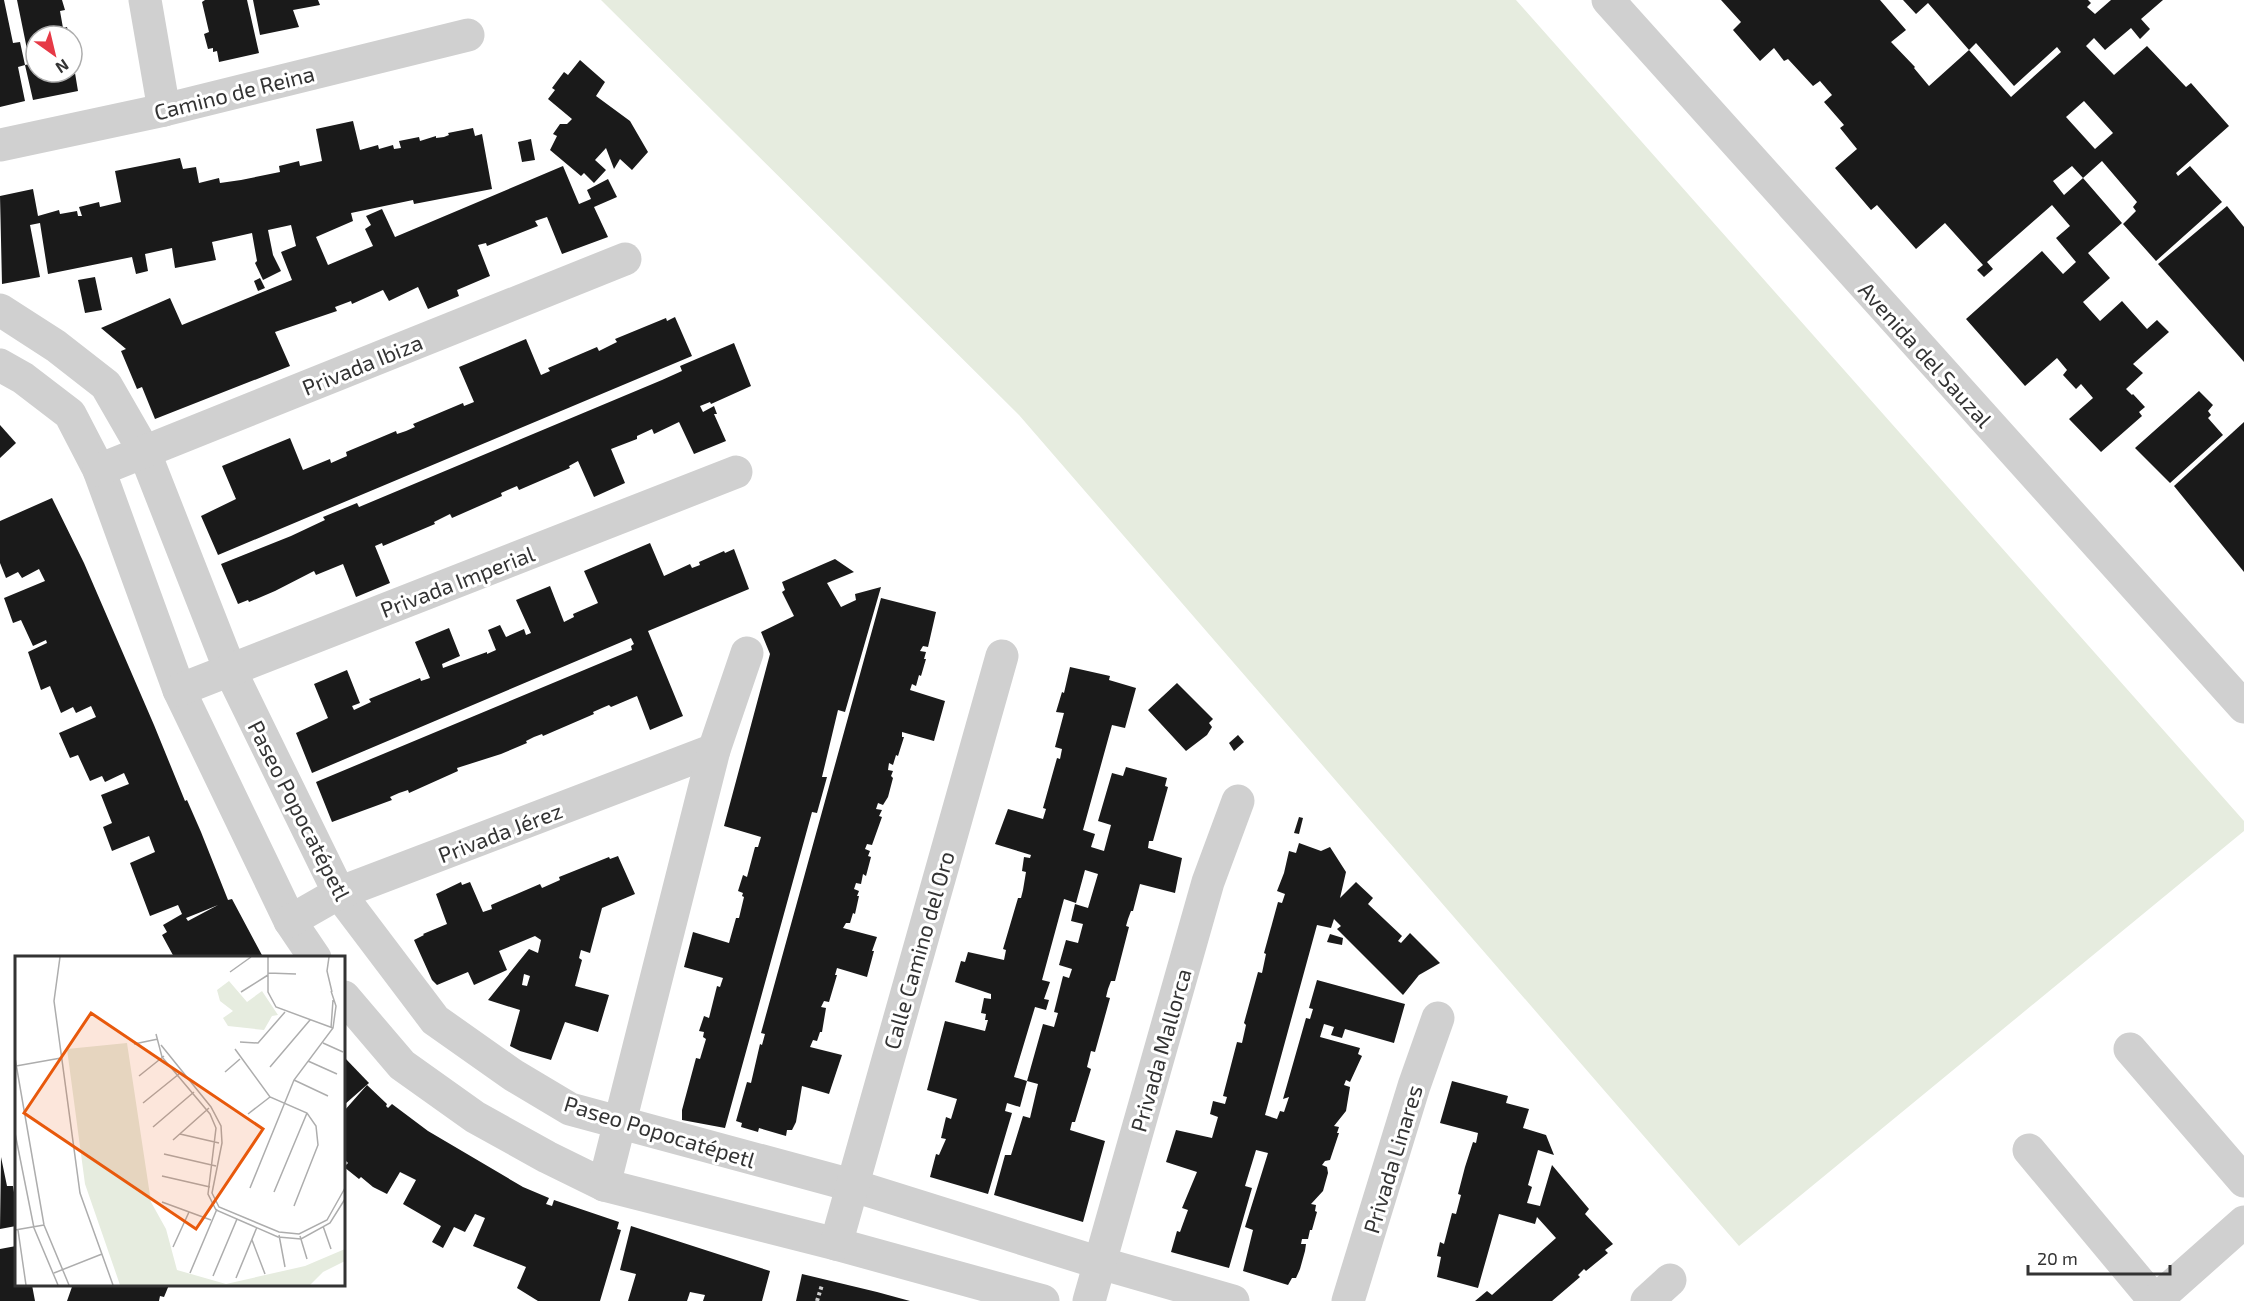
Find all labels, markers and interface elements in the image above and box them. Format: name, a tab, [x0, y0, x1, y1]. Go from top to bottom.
north arrow	[24, 24, 84, 84]
text: N	[53, 56, 73, 78]
street label: Camino de Reina	[151, 59, 317, 125]
street label: Avenida del Sauzal	[1854, 276, 1998, 432]
street label: Privada Ibiza	[298, 328, 426, 400]
street label: Privada Imperial	[376, 539, 538, 622]
street label: Paseo Popocatépetl	[243, 716, 357, 905]
street label: Privada Jérez	[434, 796, 566, 868]
street label: Calle Camino del Oro	[877, 848, 959, 1052]
inset map	[15, 956, 345, 1286]
street label: Privada Mallorca	[1124, 965, 1196, 1135]
street label: Privada Linares	[1357, 1082, 1427, 1236]
street label: Paseo Popocatépetl	[561, 1090, 759, 1173]
scale bar	[2028, 1238, 2170, 1276]
text: 20 m	[2037, 1247, 2078, 1269]

